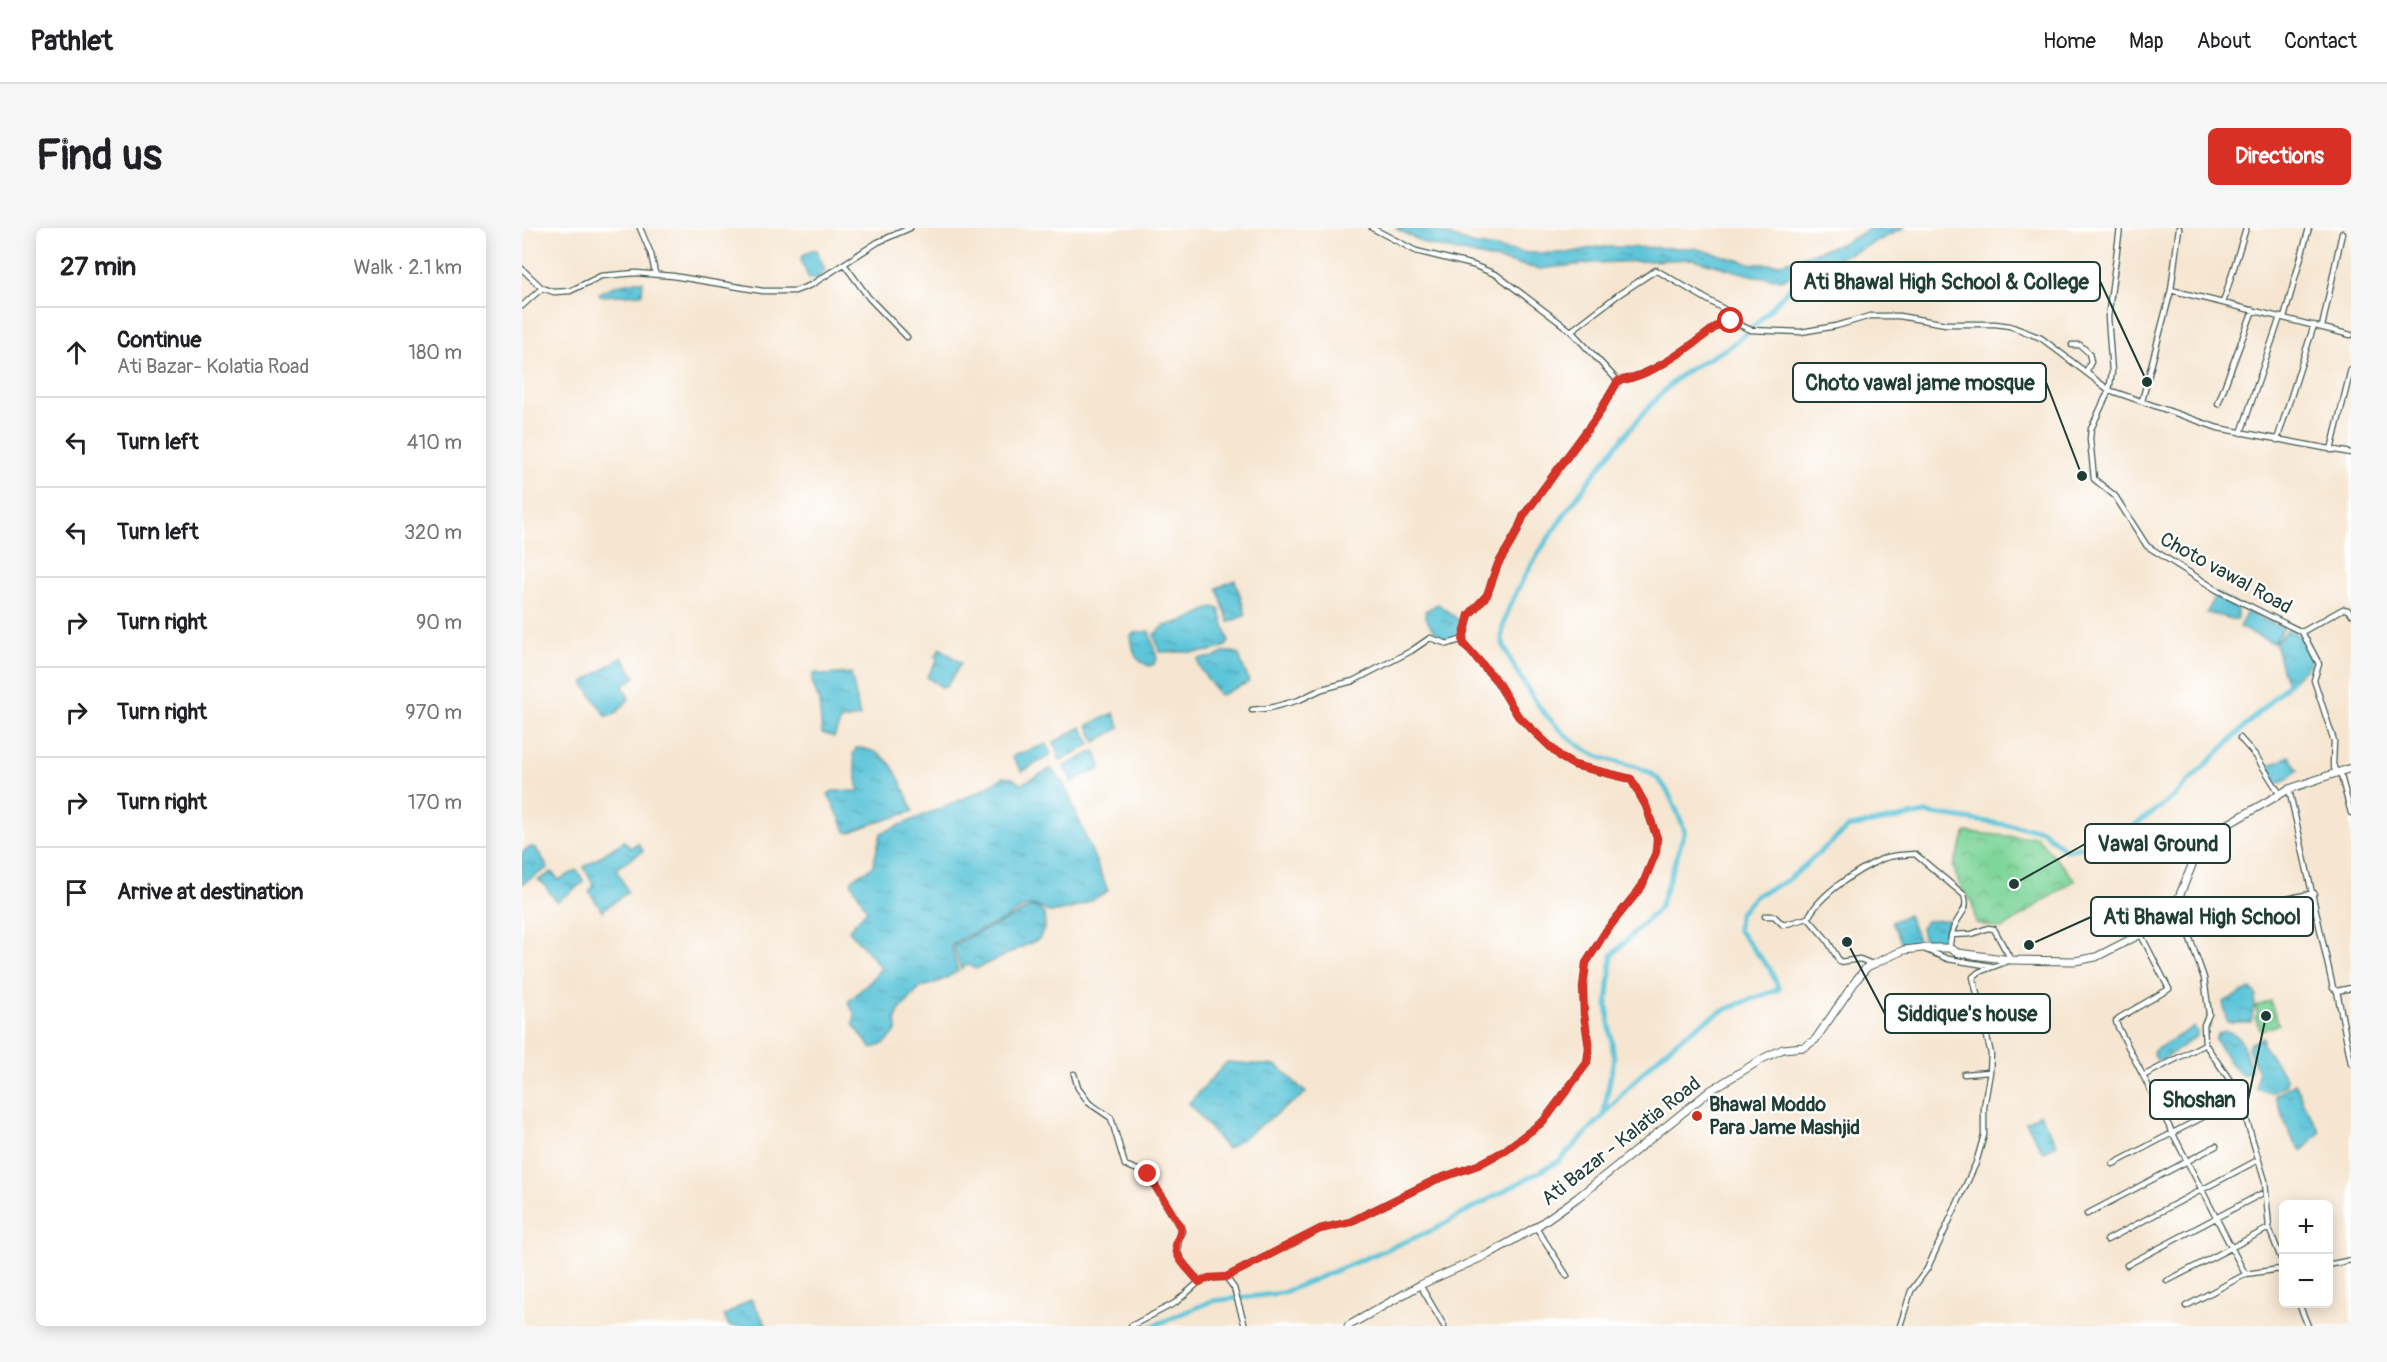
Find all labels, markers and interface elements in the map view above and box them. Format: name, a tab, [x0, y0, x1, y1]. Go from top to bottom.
text: Pathlet	[30, 24, 113, 59]
text: Home	[2043, 28, 2096, 55]
text: Map	[2129, 28, 2164, 55]
text: About	[2197, 28, 2251, 55]
text: Contact	[2284, 28, 2357, 55]
button: Directions	[2208, 128, 2351, 185]
text: Find us	[36, 130, 162, 182]
text: 27 min	[60, 251, 136, 283]
text: Walk · 2.1 km	[354, 255, 462, 280]
callout: Ati Bhawal High School & College	[1791, 262, 2100, 301]
text: Ati Bhawal High School & College	[1803, 269, 2089, 296]
route start	[1717, 307, 1743, 333]
text: Continue	[117, 326, 201, 354]
icon: ahead	[60, 336, 93, 369]
text: 180 m	[408, 340, 462, 365]
text: Ati Bazar- Kolatia Road	[117, 354, 309, 379]
callout: Choto vawal jame mosque	[1793, 363, 2046, 402]
text: Choto vawal jame mosque	[1805, 370, 2035, 397]
icon: left	[60, 426, 93, 459]
text: Turn left	[117, 428, 199, 456]
text: 410 m	[407, 430, 462, 455]
icon: left	[60, 516, 93, 549]
text: Turn left	[117, 518, 199, 546]
text: 320 m	[404, 520, 462, 545]
street label: Choto vawal Road	[2156, 526, 2296, 620]
icon: right	[60, 606, 93, 639]
text: Turn right	[117, 608, 207, 636]
text: 90 m	[416, 610, 462, 635]
icon: right	[60, 696, 93, 729]
text: Turn right	[117, 698, 207, 726]
text: 970 m	[405, 700, 462, 725]
icon: right	[60, 786, 93, 819]
text: Turn right	[117, 788, 207, 816]
text: 170 m	[408, 790, 462, 815]
callout: Vawal Ground	[2085, 824, 2230, 863]
text: Vawal Ground	[2098, 831, 2218, 858]
icon: arrive	[60, 876, 93, 909]
text: Arrive at destination	[117, 878, 303, 906]
callout: Ati Bhawal High School	[2091, 897, 2313, 936]
text: Ati Bhawal High School	[2103, 904, 2301, 931]
callout: Siddique's house	[1885, 994, 2050, 1033]
text: Siddique's house	[1897, 1001, 2038, 1028]
street label: Ati Bazar - Kalatia Road	[1536, 1071, 1706, 1211]
callout: Shoshan	[2150, 1080, 2248, 1119]
text: Shoshan	[2162, 1087, 2236, 1114]
place label: Bhawal Moddo Para Jame Mashjid	[1709, 1092, 1860, 1140]
marker: Bhawal Moddo Para Jame Mashjid	[1690, 1109, 1704, 1123]
route end	[1134, 1160, 1160, 1186]
map controls	[2279, 1200, 2333, 1308]
button: +	[2279, 1200, 2333, 1254]
button: −	[2279, 1254, 2333, 1308]

